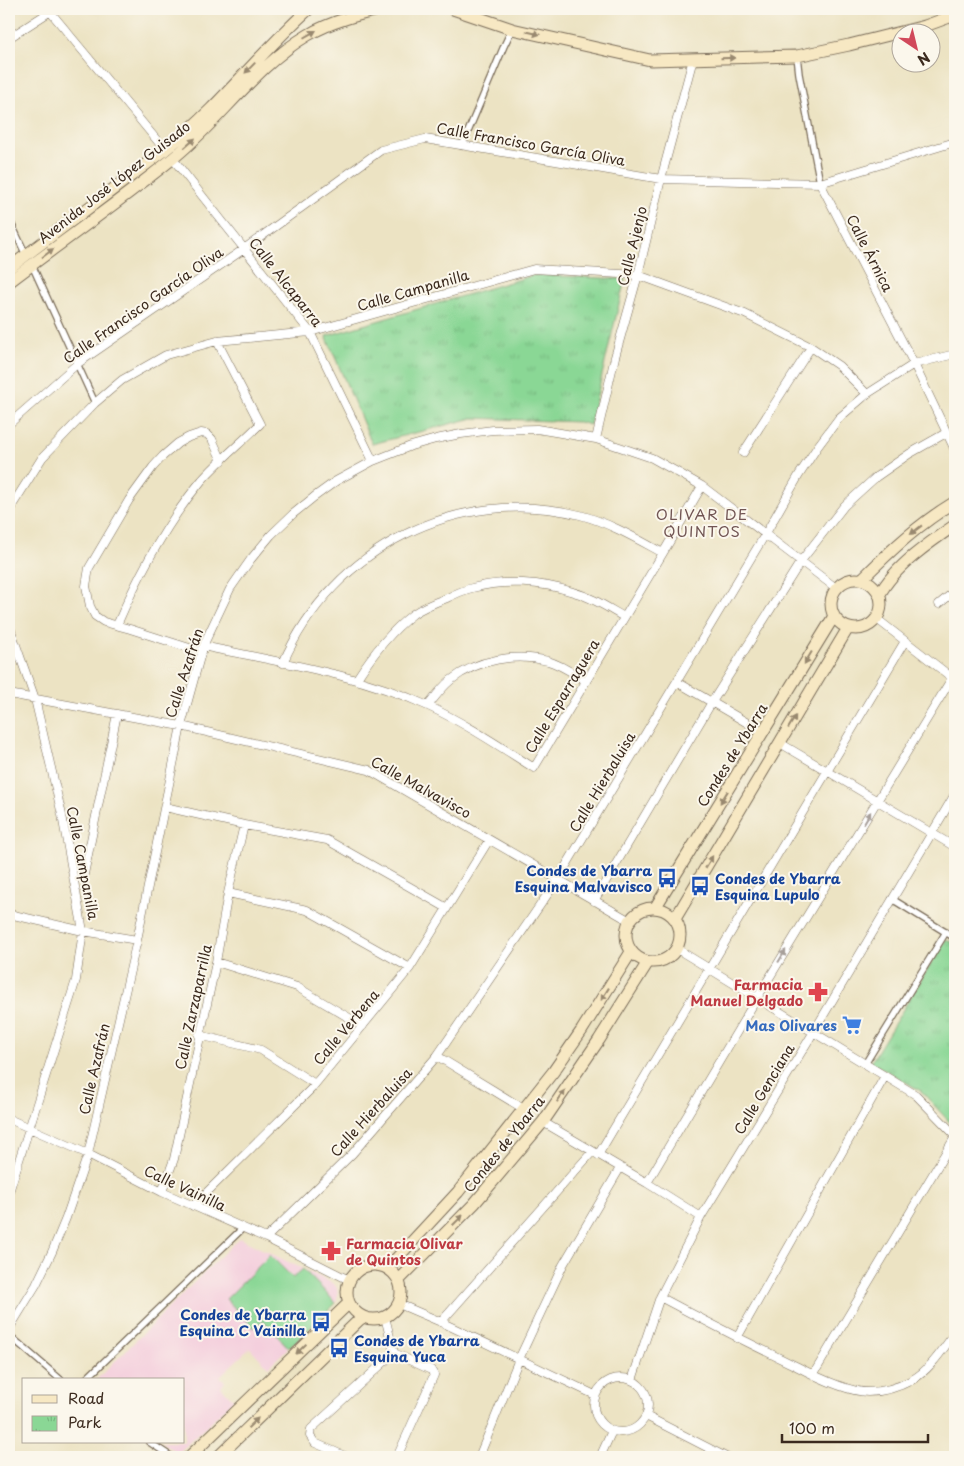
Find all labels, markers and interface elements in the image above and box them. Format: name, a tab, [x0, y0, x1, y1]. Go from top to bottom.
north arrow	[892, 22, 942, 72]
one-way arrow	[526, 29, 541, 37]
one-way arrow	[304, 30, 317, 39]
text: N	[913, 47, 934, 71]
one-way arrow	[720, 54, 736, 62]
one-way arrow	[244, 62, 256, 74]
street label: Avenida José López Guisado	[33, 116, 195, 248]
street label: Calle Francisco García Oliva	[435, 117, 627, 171]
one-way arrow	[184, 137, 196, 149]
street label: Calle Ajenjo	[612, 204, 652, 288]
street label: Calle Árnica	[842, 211, 899, 295]
street label: Calle Alcaparra	[244, 233, 328, 331]
street label: Calle Francisco García Oliva	[59, 241, 228, 368]
one-way arrow	[41, 247, 54, 258]
street label: Calle Campanilla	[355, 264, 472, 316]
district label: OLIVAR DE QUINTOS	[656, 502, 748, 542]
one-way arrow	[909, 524, 922, 535]
street label: Calle Azafrán	[160, 626, 208, 720]
street label: Calle Esparraguera	[519, 635, 605, 757]
one-way arrow	[804, 652, 813, 665]
street label: Condes de Ybarra	[692, 699, 772, 811]
one-way arrow	[788, 716, 797, 729]
street label: Calle Hierbaluisa	[564, 728, 640, 836]
street label: Calle Malvavisco	[367, 751, 475, 823]
one-way arrow	[719, 790, 728, 803]
street label: Calle Campanilla	[62, 804, 104, 922]
one-way arrow	[862, 811, 871, 824]
one-way arrow	[704, 855, 713, 868]
place label: Condes de Ybarra Esquina Malvavisco	[515, 860, 652, 897]
bus stop icon: Condes de Ybarra Esquina Malvavisco	[656, 867, 678, 889]
place label: Condes de Ybarra Esquina Lupulo	[715, 868, 841, 905]
bus stop icon: Condes de Ybarra Esquina Lupulo	[689, 875, 711, 897]
street label: Calle Zarzaparrilla	[169, 942, 217, 1072]
one-way arrow	[778, 950, 787, 963]
place label: Farmacia Manuel Delgado	[691, 974, 803, 1011]
pharmacy icon: Farmacia Manuel Delgado	[807, 981, 829, 1003]
street label: Calle Verbena	[308, 984, 384, 1069]
one-way arrow	[601, 987, 610, 1000]
supermarket icon: Mas Olivares	[841, 1014, 863, 1036]
place label: Mas Olivares	[746, 1015, 837, 1036]
street label: Calle Azafrán	[73, 1021, 115, 1117]
street label: Calle Genciana	[729, 1039, 800, 1138]
street label: Calle Hierbaluisa	[325, 1063, 417, 1161]
one-way arrow	[556, 1089, 566, 1102]
street label: Condes de Ybarra	[458, 1091, 550, 1197]
street label: Calle Vainilla	[141, 1160, 230, 1216]
one-way arrow	[451, 1214, 463, 1226]
place label: Farmacia Olivar de Quintos	[346, 1233, 464, 1270]
pharmacy icon: Farmacia Olivar de Quintos	[320, 1240, 342, 1262]
place label: Condes de Ybarra Esquina C Vainilla	[179, 1304, 307, 1341]
bus stop icon: Condes de Ybarra Esquina C Vainilla	[310, 1311, 332, 1333]
place label: Condes de Ybarra Esquina Yuca	[354, 1330, 480, 1367]
bus stop icon: Condes de Ybarra Esquina Yuca	[328, 1337, 350, 1359]
one-way arrow	[295, 1343, 307, 1355]
legend	[22, 1378, 185, 1444]
text: Road	[68, 1386, 104, 1409]
text: Park	[68, 1410, 102, 1433]
scale bar	[782, 1411, 928, 1443]
text: 100 m	[789, 1416, 835, 1439]
one-way arrow	[247, 1417, 259, 1429]

